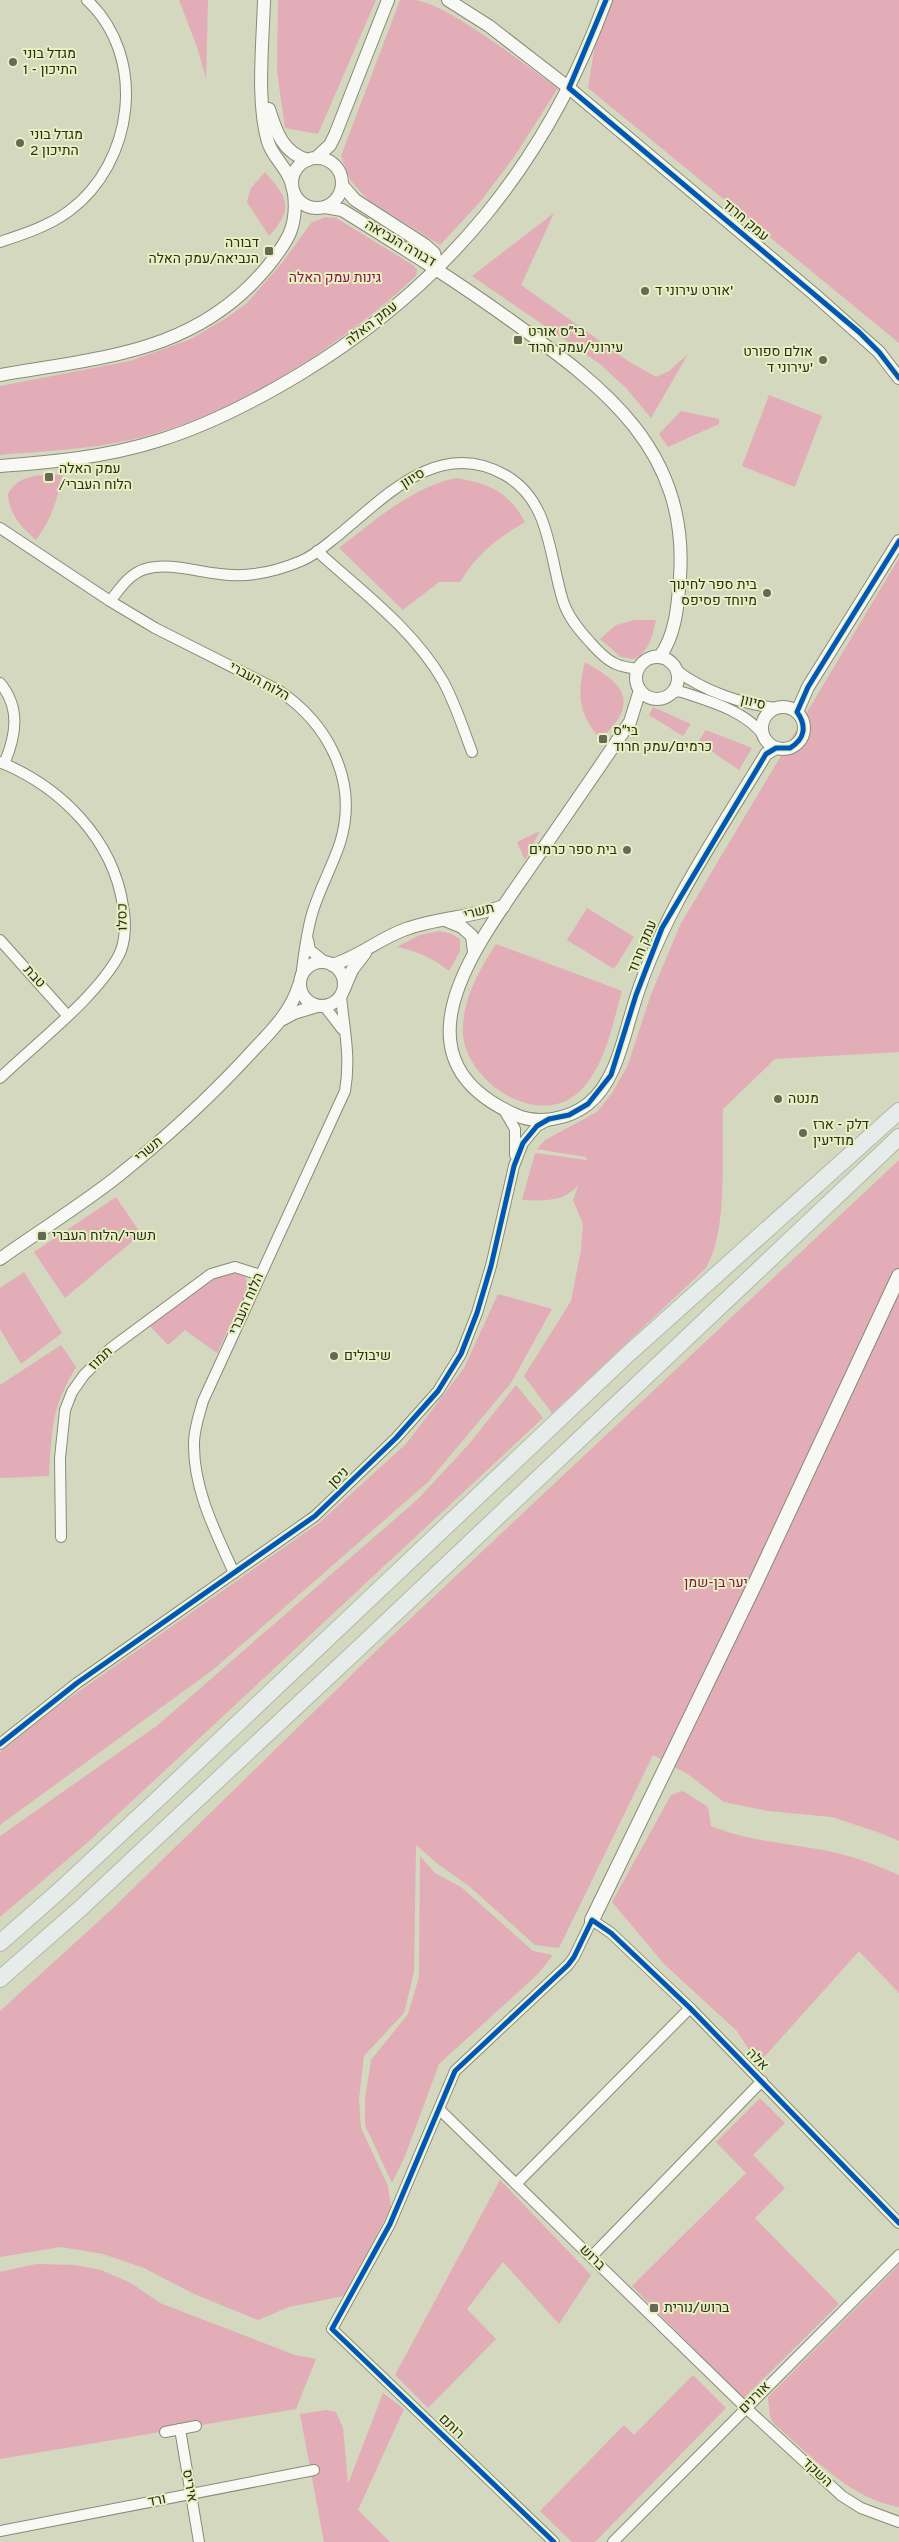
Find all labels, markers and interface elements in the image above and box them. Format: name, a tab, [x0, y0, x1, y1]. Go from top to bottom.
place label: מגדל בוני התיכון - 1	[23, 46, 77, 79]
marker: מגדל בוני התיכון - 1	[7, 56, 19, 68]
place label: מגדל בוני התיכון 2	[30, 127, 83, 160]
marker: מגדל בוני התיכון 2	[14, 137, 26, 149]
street label: עמק חרוד	[718, 197, 772, 245]
street label: דבורה הנביאה	[361, 217, 439, 271]
place label: דבורה הנביאה/עמק האלה	[148, 235, 259, 268]
marker: דבורה הנביאה/עמק האלה	[263, 245, 275, 257]
park label: גינות עמק האלה	[289, 270, 381, 287]
place label: אורט עירוני ד'	[655, 283, 733, 300]
marker: אורט עירוני ד'	[639, 285, 651, 297]
street label: עמק האלה	[342, 298, 402, 350]
place label: בי״ס אורט עירוני/עמק חרוד	[528, 324, 623, 357]
marker: בי״ס אורט עירוני/עמק חרוד	[512, 334, 524, 346]
place label: אולם ספורט עירוני ד'	[743, 344, 813, 377]
marker: אולם ספורט עירוני ד'	[817, 354, 829, 366]
place label: עמק האלה /הלוח העברי	[58, 461, 132, 494]
street label: סיוון	[398, 465, 428, 493]
marker: עמק האלה /הלוח העברי	[43, 471, 55, 483]
place label: בית ספר לחינוך מיוחד פסיפס	[669, 577, 758, 610]
marker: בית ספר לחינוך מיוחד פסיפס	[761, 587, 773, 599]
street label: הלוח העברי	[226, 659, 292, 705]
street label: סיוון	[739, 692, 767, 714]
place label: בי״ס כרמים/עמק חרוד	[613, 723, 712, 756]
marker: בי״ס כרמים/עמק חרוד	[597, 733, 609, 745]
place label: בית ספר כרמים	[529, 842, 618, 859]
marker: בית ספר כרמים	[621, 844, 633, 856]
street label: תשרי	[462, 900, 496, 924]
street label: כסלו	[114, 903, 132, 931]
street label: עמק חרוד	[625, 918, 661, 976]
street label: טבת	[19, 962, 49, 992]
place label: מנטה	[788, 1091, 819, 1108]
marker: מנטה	[772, 1093, 784, 1105]
place label: דלק - ארז מודיעין	[813, 1117, 869, 1150]
marker: דלק - ארז מודיעין	[797, 1127, 809, 1139]
street label: תשרי	[132, 1134, 166, 1166]
place label: תשרי/הלוח העברי	[52, 1228, 156, 1245]
marker: תשרי/הלוח העברי	[36, 1230, 48, 1242]
street label: הלוח העברי	[226, 1270, 268, 1338]
street label: תמוז	[85, 1344, 117, 1374]
place label: שיבולים	[344, 1348, 391, 1365]
marker: שיבולים	[328, 1350, 340, 1362]
street label: ניסן	[325, 1464, 353, 1492]
park label: יער בן-שמן	[684, 1575, 748, 1592]
street label: אלה	[742, 2045, 772, 2075]
street label: ברוש	[575, 2242, 609, 2275]
place label: ברוש/נורית	[664, 2300, 730, 2317]
marker: ברוש/נורית	[648, 2302, 660, 2314]
street label: אורנים	[735, 2378, 775, 2418]
street label: רותם	[435, 2411, 467, 2443]
street label: השקד	[798, 2455, 836, 2491]
street label: איריס	[178, 2468, 200, 2504]
street label: ורד	[146, 2491, 168, 2511]

